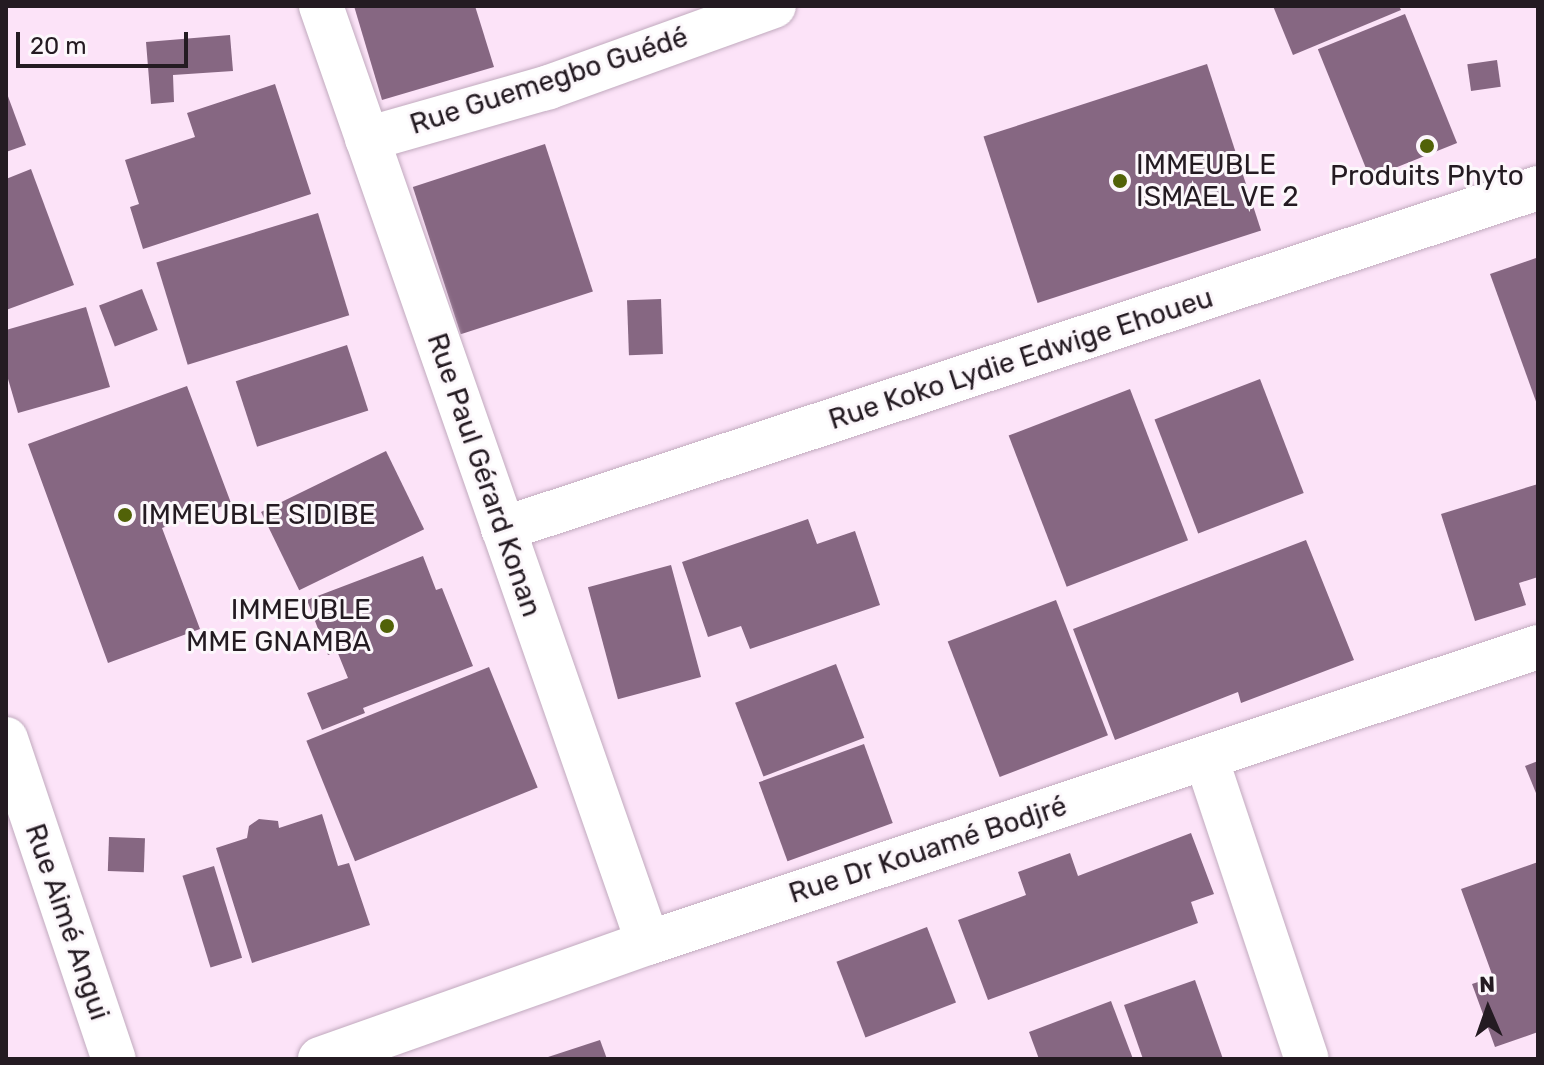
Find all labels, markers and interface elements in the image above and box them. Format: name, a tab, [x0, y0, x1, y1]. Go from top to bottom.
scale bar	[20, 16, 192, 66]
street label: Rue Guemegbo Guédé	[406, 20, 692, 142]
text: 20 m	[30, 32, 87, 60]
marker: Produits Phyto	[1418, 137, 1436, 155]
place label: IMMEUBLE ISMAEL VE 2	[1136, 148, 1300, 214]
place label: Produits Phyto	[1330, 159, 1524, 193]
marker: IMMEUBLE ISMAEL VE 2	[1111, 172, 1129, 190]
street label: Rue Koko Lydie Edwige Ehoueu	[825, 281, 1217, 437]
street label: Rue Paul Gérard Konan	[420, 329, 548, 621]
place label: IMMEUBLE SIDIBE	[141, 498, 376, 532]
marker: IMMEUBLE SIDIBE	[116, 506, 134, 524]
place label: IMMEUBLE MME GNAMBA	[186, 593, 371, 659]
marker: IMMEUBLE MME GNAMBA	[378, 617, 396, 635]
street label: Rue Dr Kouamé Bodjré	[784, 789, 1072, 911]
street label: Rue Aimé Angui	[17, 819, 117, 1025]
north arrow	[1448, 969, 1528, 1049]
text: N	[1479, 971, 1496, 998]

